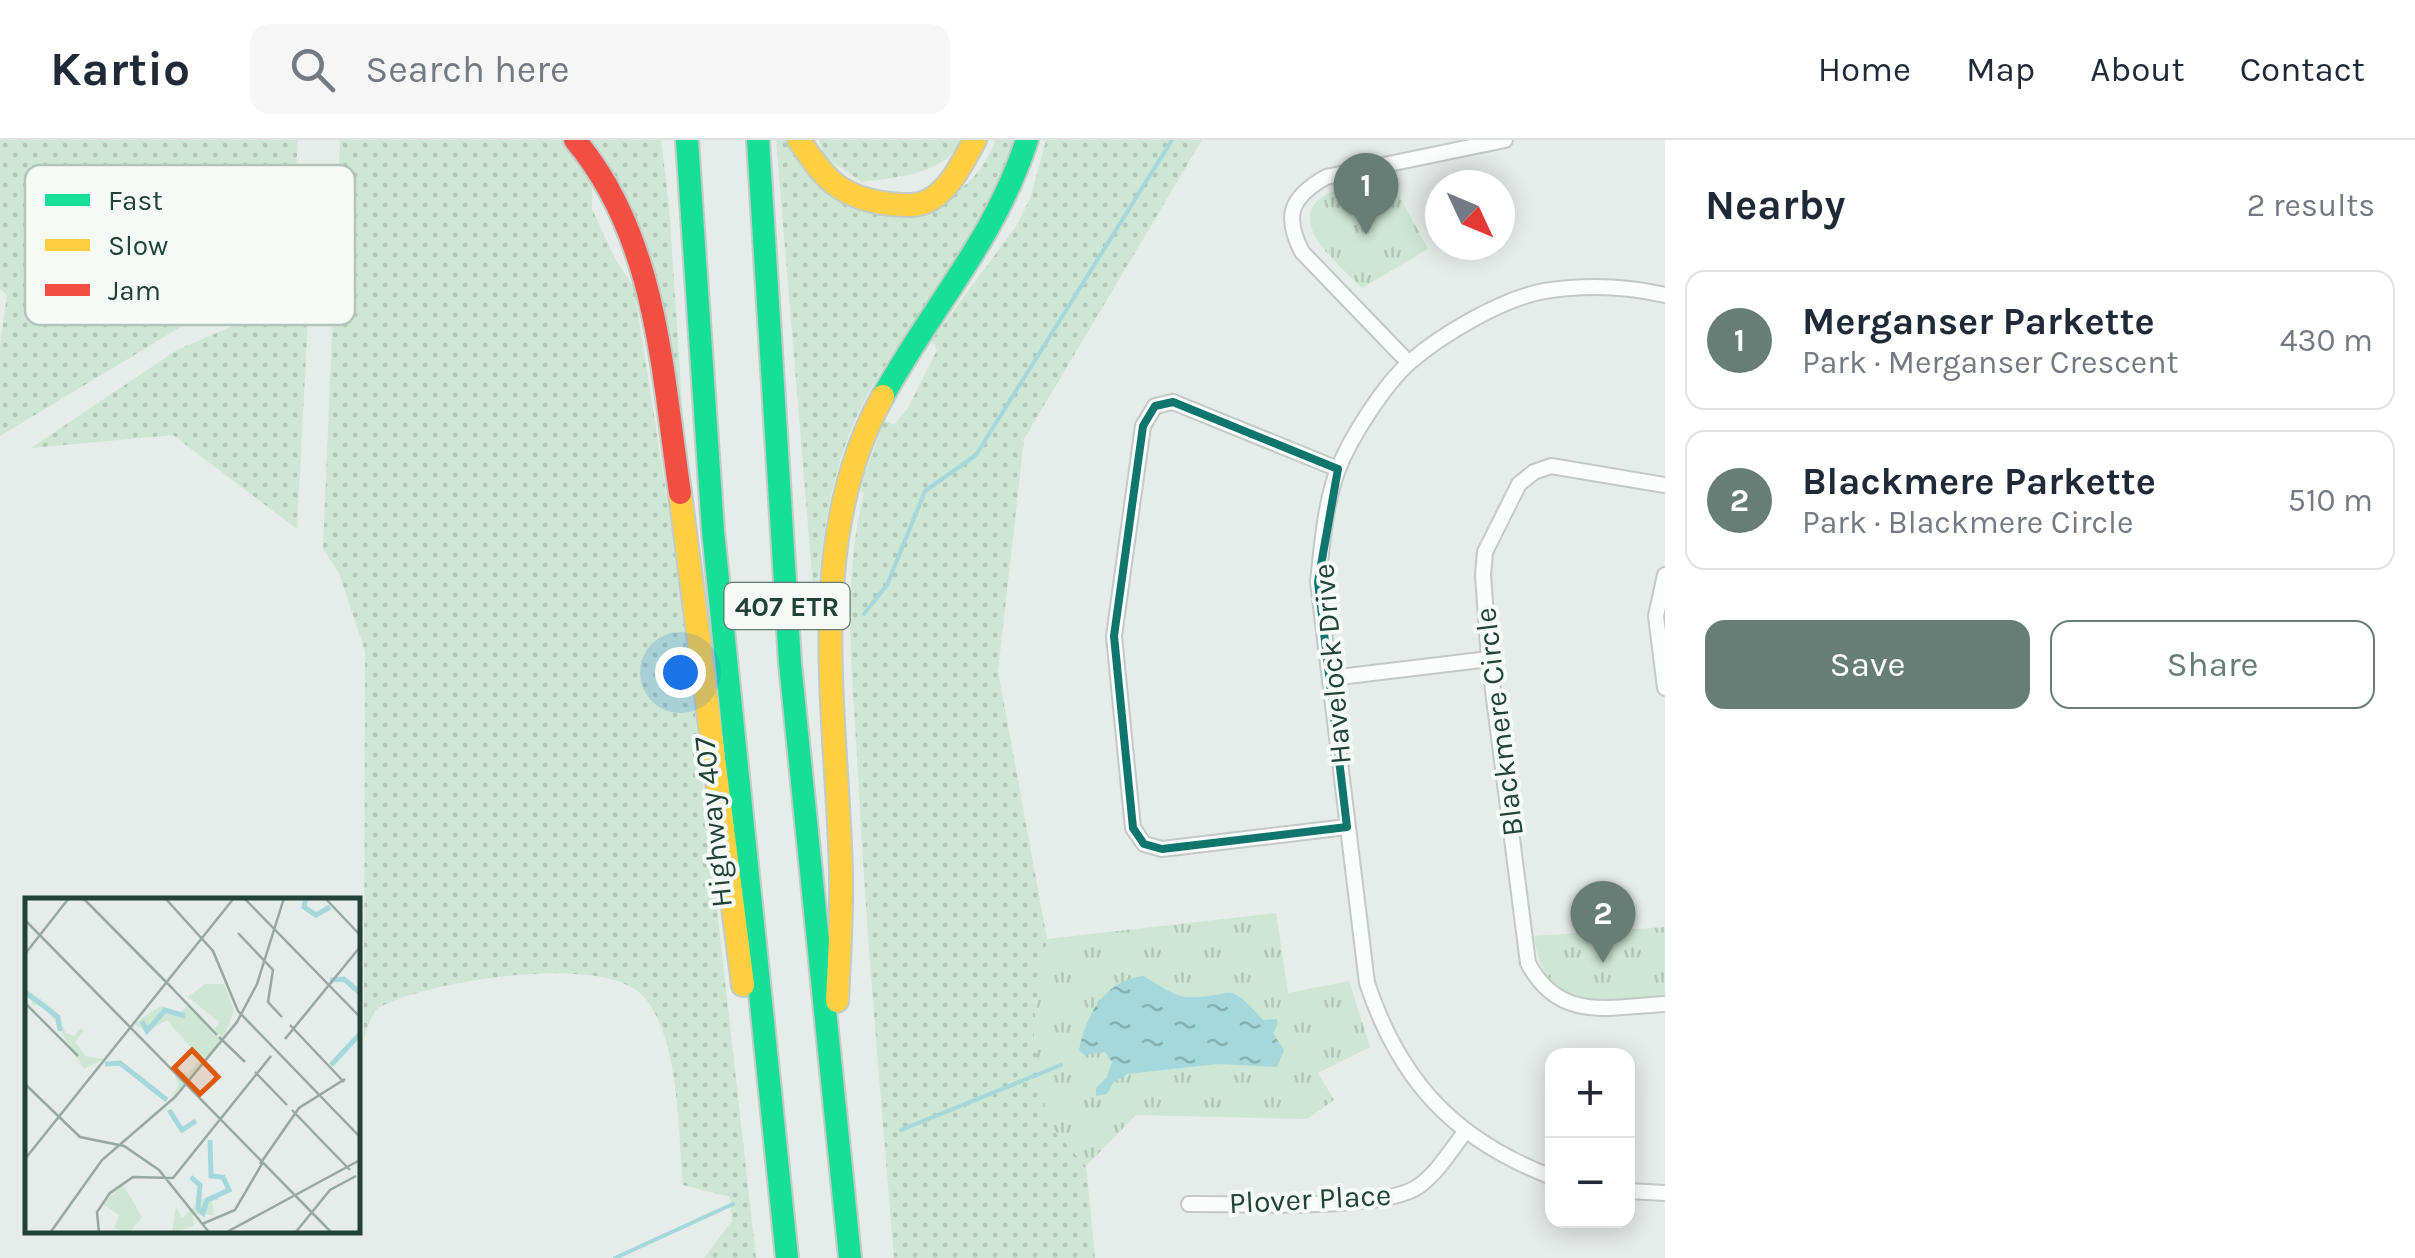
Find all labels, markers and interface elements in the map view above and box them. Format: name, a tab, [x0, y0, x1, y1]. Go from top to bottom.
search box	[250, 24, 950, 114]
text: Kartio	[50, 41, 190, 97]
icon: search	[285, 42, 340, 97]
text: Search here	[365, 47, 570, 92]
text: Home	[1818, 49, 1911, 90]
text: Map	[1966, 49, 2035, 90]
text: About	[2090, 49, 2185, 90]
text: Contact	[2240, 49, 2365, 90]
pin: 1	[1334, 152, 1398, 235]
legend	[25, 165, 355, 325]
north arrow	[1425, 170, 1515, 260]
text: Nearby	[1705, 180, 1845, 230]
text: Fast	[108, 184, 163, 217]
text: 2 results	[2247, 187, 2375, 224]
text: Slow	[108, 229, 168, 262]
text: Jam	[108, 274, 161, 307]
text: Merganser Parkette	[1802, 299, 2155, 344]
text: 1	[1734, 322, 1745, 359]
text: 430 m	[2280, 322, 2373, 359]
text: Park · Merganser Crescent	[1802, 344, 2179, 381]
text: Blackmere Parkette	[1802, 459, 2156, 504]
text: 2	[1730, 482, 1749, 519]
text: 510 m	[2288, 482, 2373, 519]
text: Park · Blackmere Circle	[1802, 504, 2133, 541]
street label: Havelock Drive	[1305, 562, 1359, 766]
road number: 407 ETR	[724, 583, 850, 629]
street label: Blackmere Circle	[1467, 606, 1531, 838]
button: Save	[1705, 620, 2030, 709]
button: Share	[2050, 620, 2375, 709]
your location	[655, 647, 706, 698]
street label: Highway 407	[686, 735, 740, 909]
pin: 2	[1570, 880, 1636, 963]
inset map	[25, 898, 360, 1233]
map controls	[1545, 1048, 1635, 1228]
button: +	[1545, 1048, 1635, 1138]
button: −	[1545, 1138, 1635, 1228]
street label: Plover Place	[1228, 1177, 1392, 1221]

